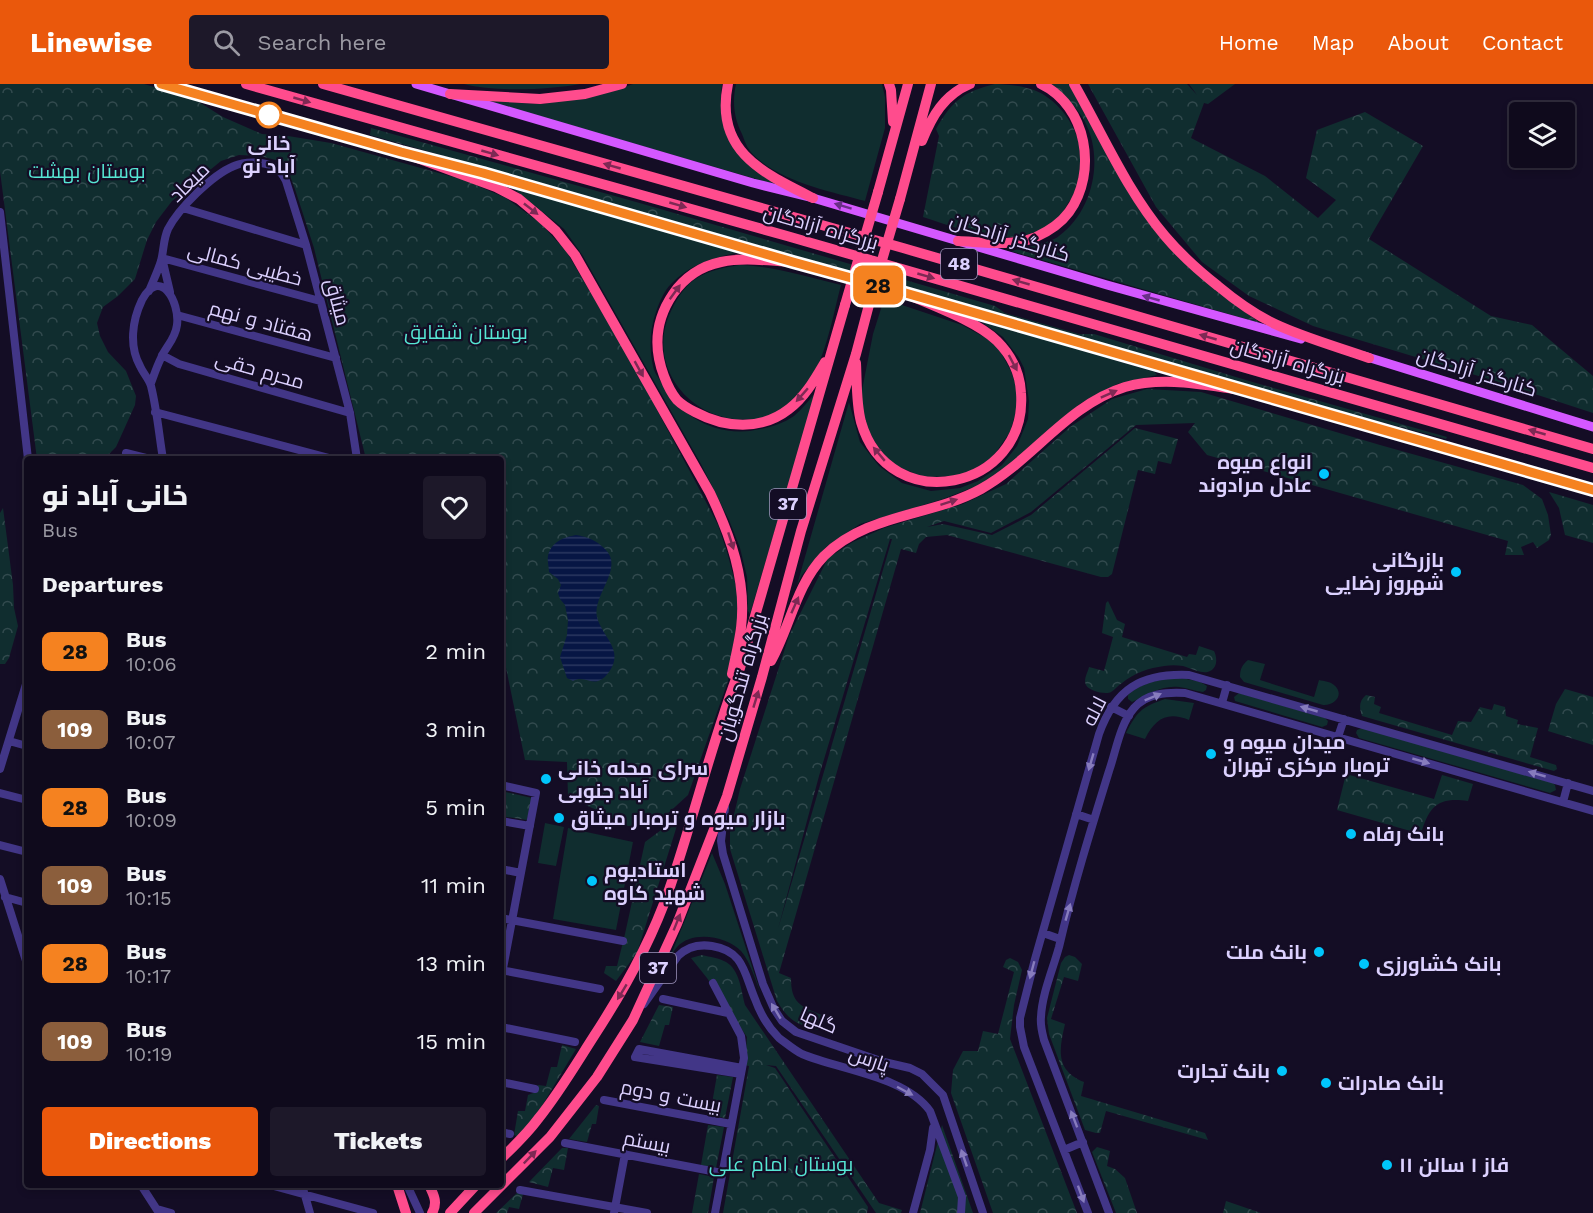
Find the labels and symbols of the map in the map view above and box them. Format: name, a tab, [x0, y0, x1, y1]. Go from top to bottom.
one-way arrow	[293, 96, 311, 105]
marker: خانی آباد نو	[256, 102, 282, 128]
place label: خانی آباد نو	[242, 131, 296, 178]
one-way arrow	[481, 149, 499, 158]
street label: میعاد	[164, 157, 214, 207]
park label: بوستان بهشت	[28, 159, 146, 184]
one-way arrow	[602, 160, 621, 170]
street label: بزرگراه آزادگان	[761, 199, 881, 256]
one-way arrow	[669, 201, 687, 210]
one-way arrow	[834, 201, 852, 210]
one-way arrow	[523, 202, 539, 215]
street label: کنارگذر آزادگان	[947, 207, 1073, 268]
street label: خطیبی کمالی	[185, 237, 305, 292]
road number: 48	[941, 249, 977, 279]
line badge: 28	[851, 266, 905, 304]
one-way arrow	[917, 271, 935, 281]
street label: میثاق	[319, 276, 356, 328]
one-way arrow	[1012, 277, 1030, 286]
one-way arrow	[668, 285, 680, 300]
one-way arrow	[1142, 293, 1160, 302]
street label: هفتاد و نهم	[206, 296, 315, 348]
park label: بوستان شقایق	[404, 320, 528, 345]
one-way arrow	[1199, 332, 1217, 341]
street label: بزرگراه آزادگان	[1228, 333, 1348, 390]
street label: کنارگذر آزادگان	[1414, 342, 1540, 403]
street label: محرم حقی	[212, 346, 307, 396]
one-way arrow	[1008, 355, 1018, 372]
one-way arrow	[634, 361, 644, 378]
one-way arrow	[796, 387, 809, 402]
one-way arrow	[1101, 389, 1119, 399]
one-way arrow	[1528, 427, 1546, 437]
one-way arrow	[873, 447, 886, 462]
place label: انواع میوه عادل مرادوند	[1199, 450, 1312, 497]
marker: انواع میوه عادل مرادوند	[1317, 467, 1331, 481]
road number: 37	[770, 489, 806, 519]
one-way arrow	[940, 496, 958, 506]
one-way arrow	[726, 532, 736, 550]
place label: بازرگانی شهروز رضایی	[1325, 548, 1444, 596]
marker: بازرگانی شهروز رضایی	[1449, 565, 1463, 579]
one-way arrow	[790, 595, 800, 613]
street label: بزرگراه تندگویان	[712, 610, 773, 744]
one-way arrow	[752, 690, 761, 708]
street label: لاله	[1077, 692, 1111, 730]
one-way arrow	[1144, 692, 1162, 702]
one-way arrow	[1300, 704, 1318, 713]
place label: میدان میوه و تره‌بار مرکزی تهران	[1223, 730, 1390, 778]
marker: میدان میوه و تره‌بار مرکزی تهران	[1204, 747, 1218, 761]
one-way arrow	[1086, 753, 1095, 771]
place label: سرای محله خانی آباد جنوبی	[558, 756, 708, 803]
one-way arrow	[1412, 757, 1430, 766]
one-way arrow	[1528, 769, 1546, 778]
marker: سرای محله خانی آباد جنوبی	[539, 772, 553, 786]
place label: بازار میوه و تره‌بار میثاق	[571, 806, 786, 831]
marker: بازار میوه و تره‌بار میثاق	[552, 811, 566, 825]
place label: بانک رفاه	[1363, 822, 1444, 846]
marker: بانک رفاه	[1344, 827, 1358, 841]
place label: استادیوم شهید کاوه	[604, 858, 705, 906]
marker: استادیوم شهید کاوه	[585, 874, 599, 888]
one-way arrow	[1064, 903, 1073, 921]
one-way arrow	[673, 913, 682, 931]
place label: بانک ملت	[1226, 940, 1307, 964]
marker: بانک ملت	[1312, 945, 1326, 959]
place label: بانک کشاورزی	[1376, 952, 1501, 976]
road number: 37	[640, 953, 676, 983]
marker: بانک کشاورزی	[1357, 957, 1371, 971]
one-way arrow	[1027, 961, 1036, 979]
one-way arrow	[616, 984, 627, 1000]
street label: گلها	[796, 1001, 842, 1040]
one-way arrow	[771, 1002, 781, 1019]
street label: پارس	[846, 1041, 893, 1078]
place label: بانک تجارت	[1177, 1059, 1270, 1083]
marker: بانک تجارت	[1275, 1064, 1289, 1078]
place label: بانک صادرات	[1338, 1071, 1444, 1095]
street label: بیست و دوم	[618, 1074, 724, 1120]
marker: بانک صادرات	[1319, 1076, 1333, 1090]
one-way arrow	[897, 1086, 914, 1095]
one-way arrow	[1069, 1109, 1079, 1127]
street label: بیستم	[621, 1126, 673, 1160]
one-way arrow	[959, 1149, 969, 1167]
one-way arrow	[523, 1150, 537, 1164]
park label: بوستان امام علی	[709, 1152, 853, 1178]
place label: فاز ۱ سالن ۱۱	[1399, 1153, 1509, 1177]
marker: فاز ۱ سالن ۱۱	[1380, 1158, 1394, 1172]
one-way arrow	[1076, 1186, 1086, 1204]

